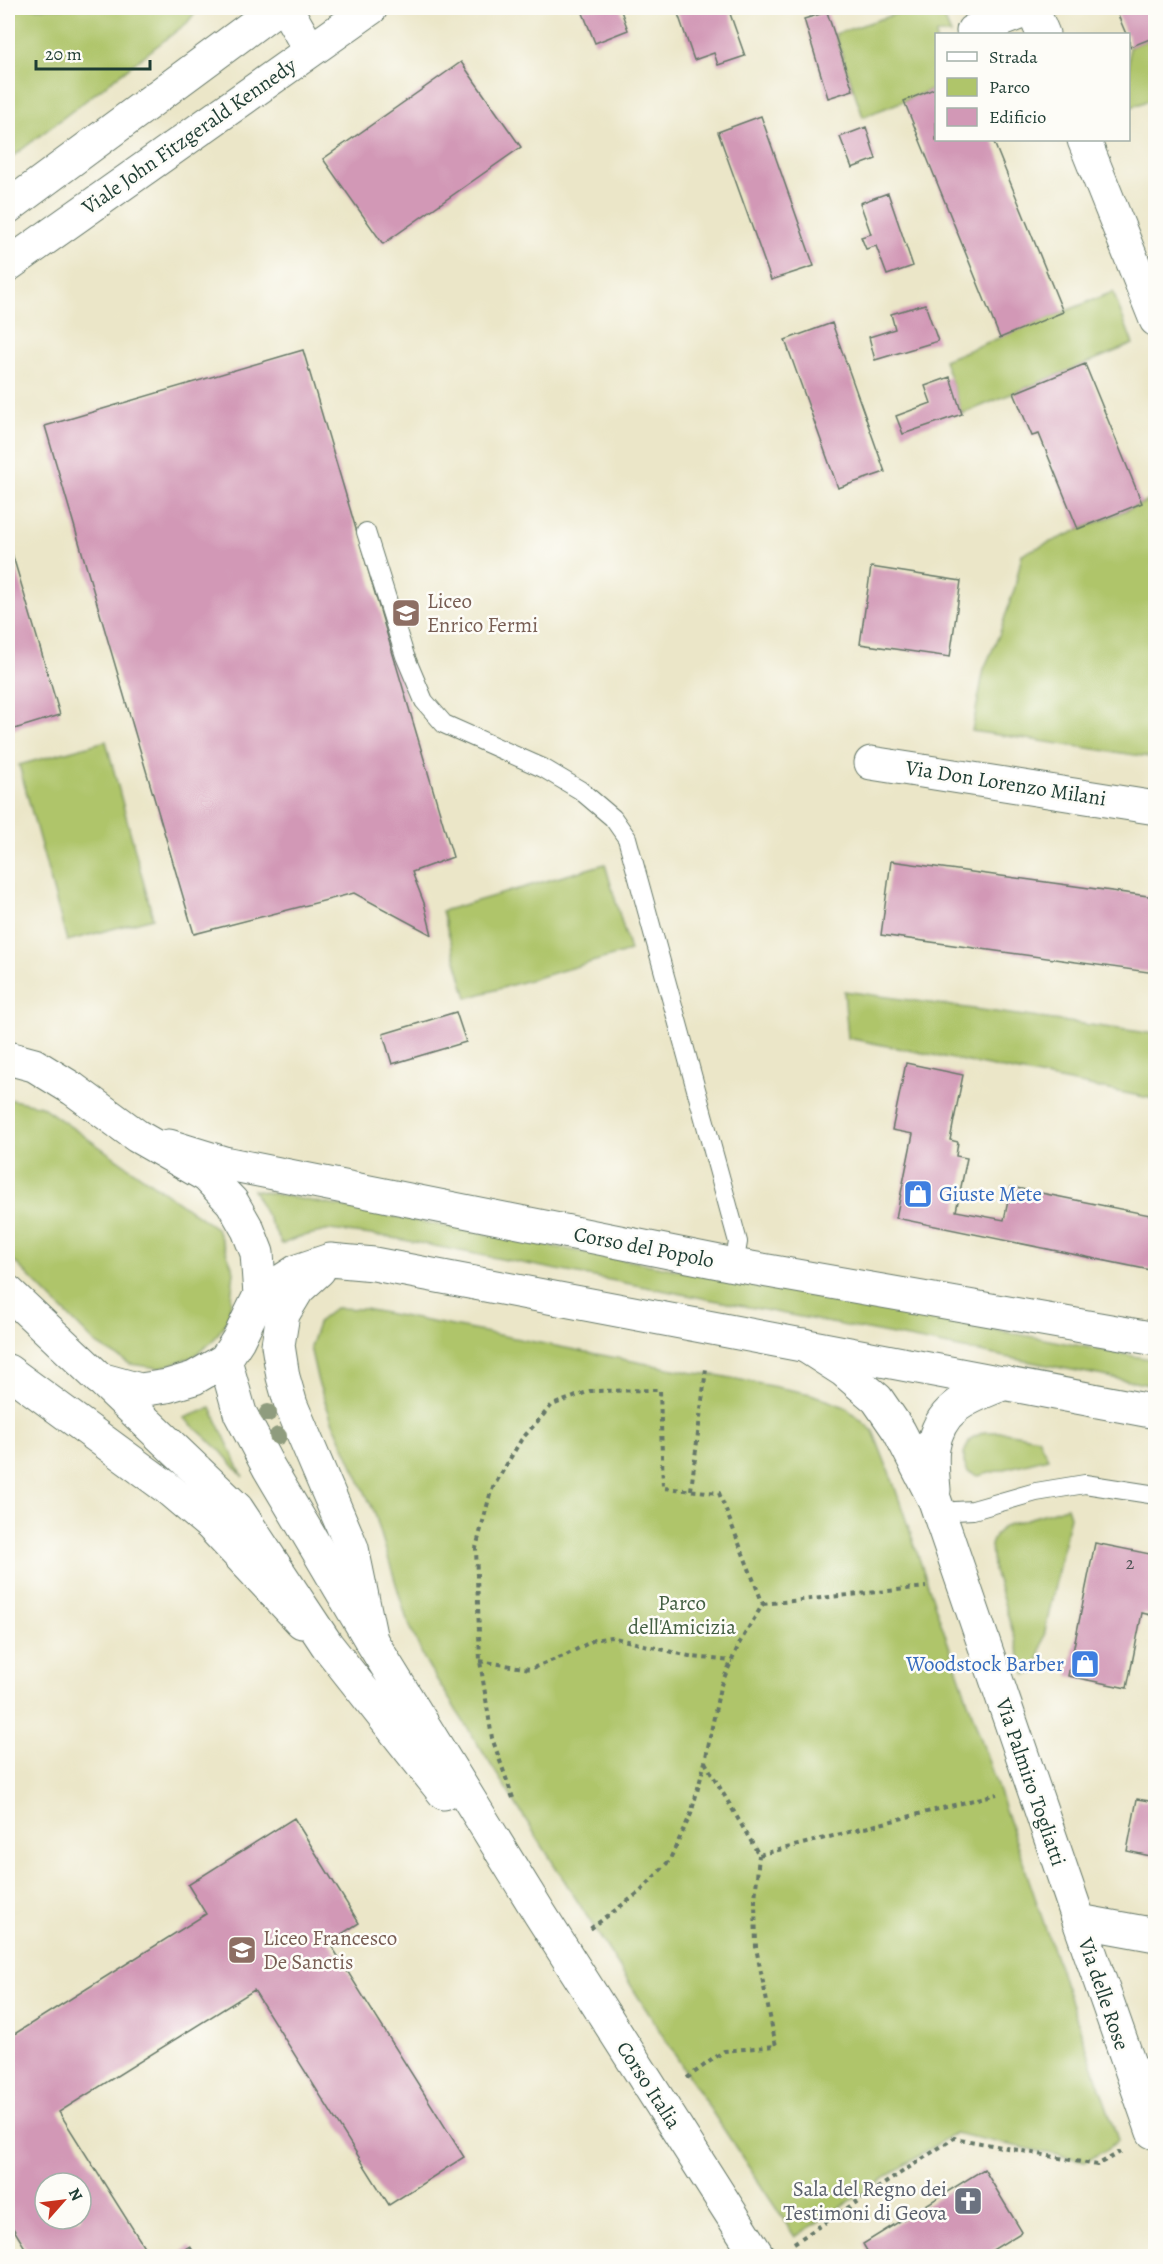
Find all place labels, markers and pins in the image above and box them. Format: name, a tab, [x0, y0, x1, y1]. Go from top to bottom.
place label: Liceo Enrico Fermi	[427, 587, 538, 639]
school or university icon: Liceo Enrico Fermi	[390, 597, 422, 629]
shop icon: Giuste Mete	[902, 1178, 934, 1210]
place label: Giuste Mete	[939, 1180, 1042, 1208]
shop icon: Woodstock Barber	[1069, 1648, 1101, 1680]
place label: Woodstock Barber	[905, 1650, 1064, 1678]
place label: Liceo Francesco De Sanctis	[263, 1924, 397, 1976]
school or university icon: Liceo Francesco De Sanctis	[226, 1934, 258, 1966]
place label: Sala del Regno dei Testimoni di Geova	[783, 2175, 947, 2227]
church icon: Sala del Regno dei Testimoni di Geova	[952, 2185, 984, 2217]

